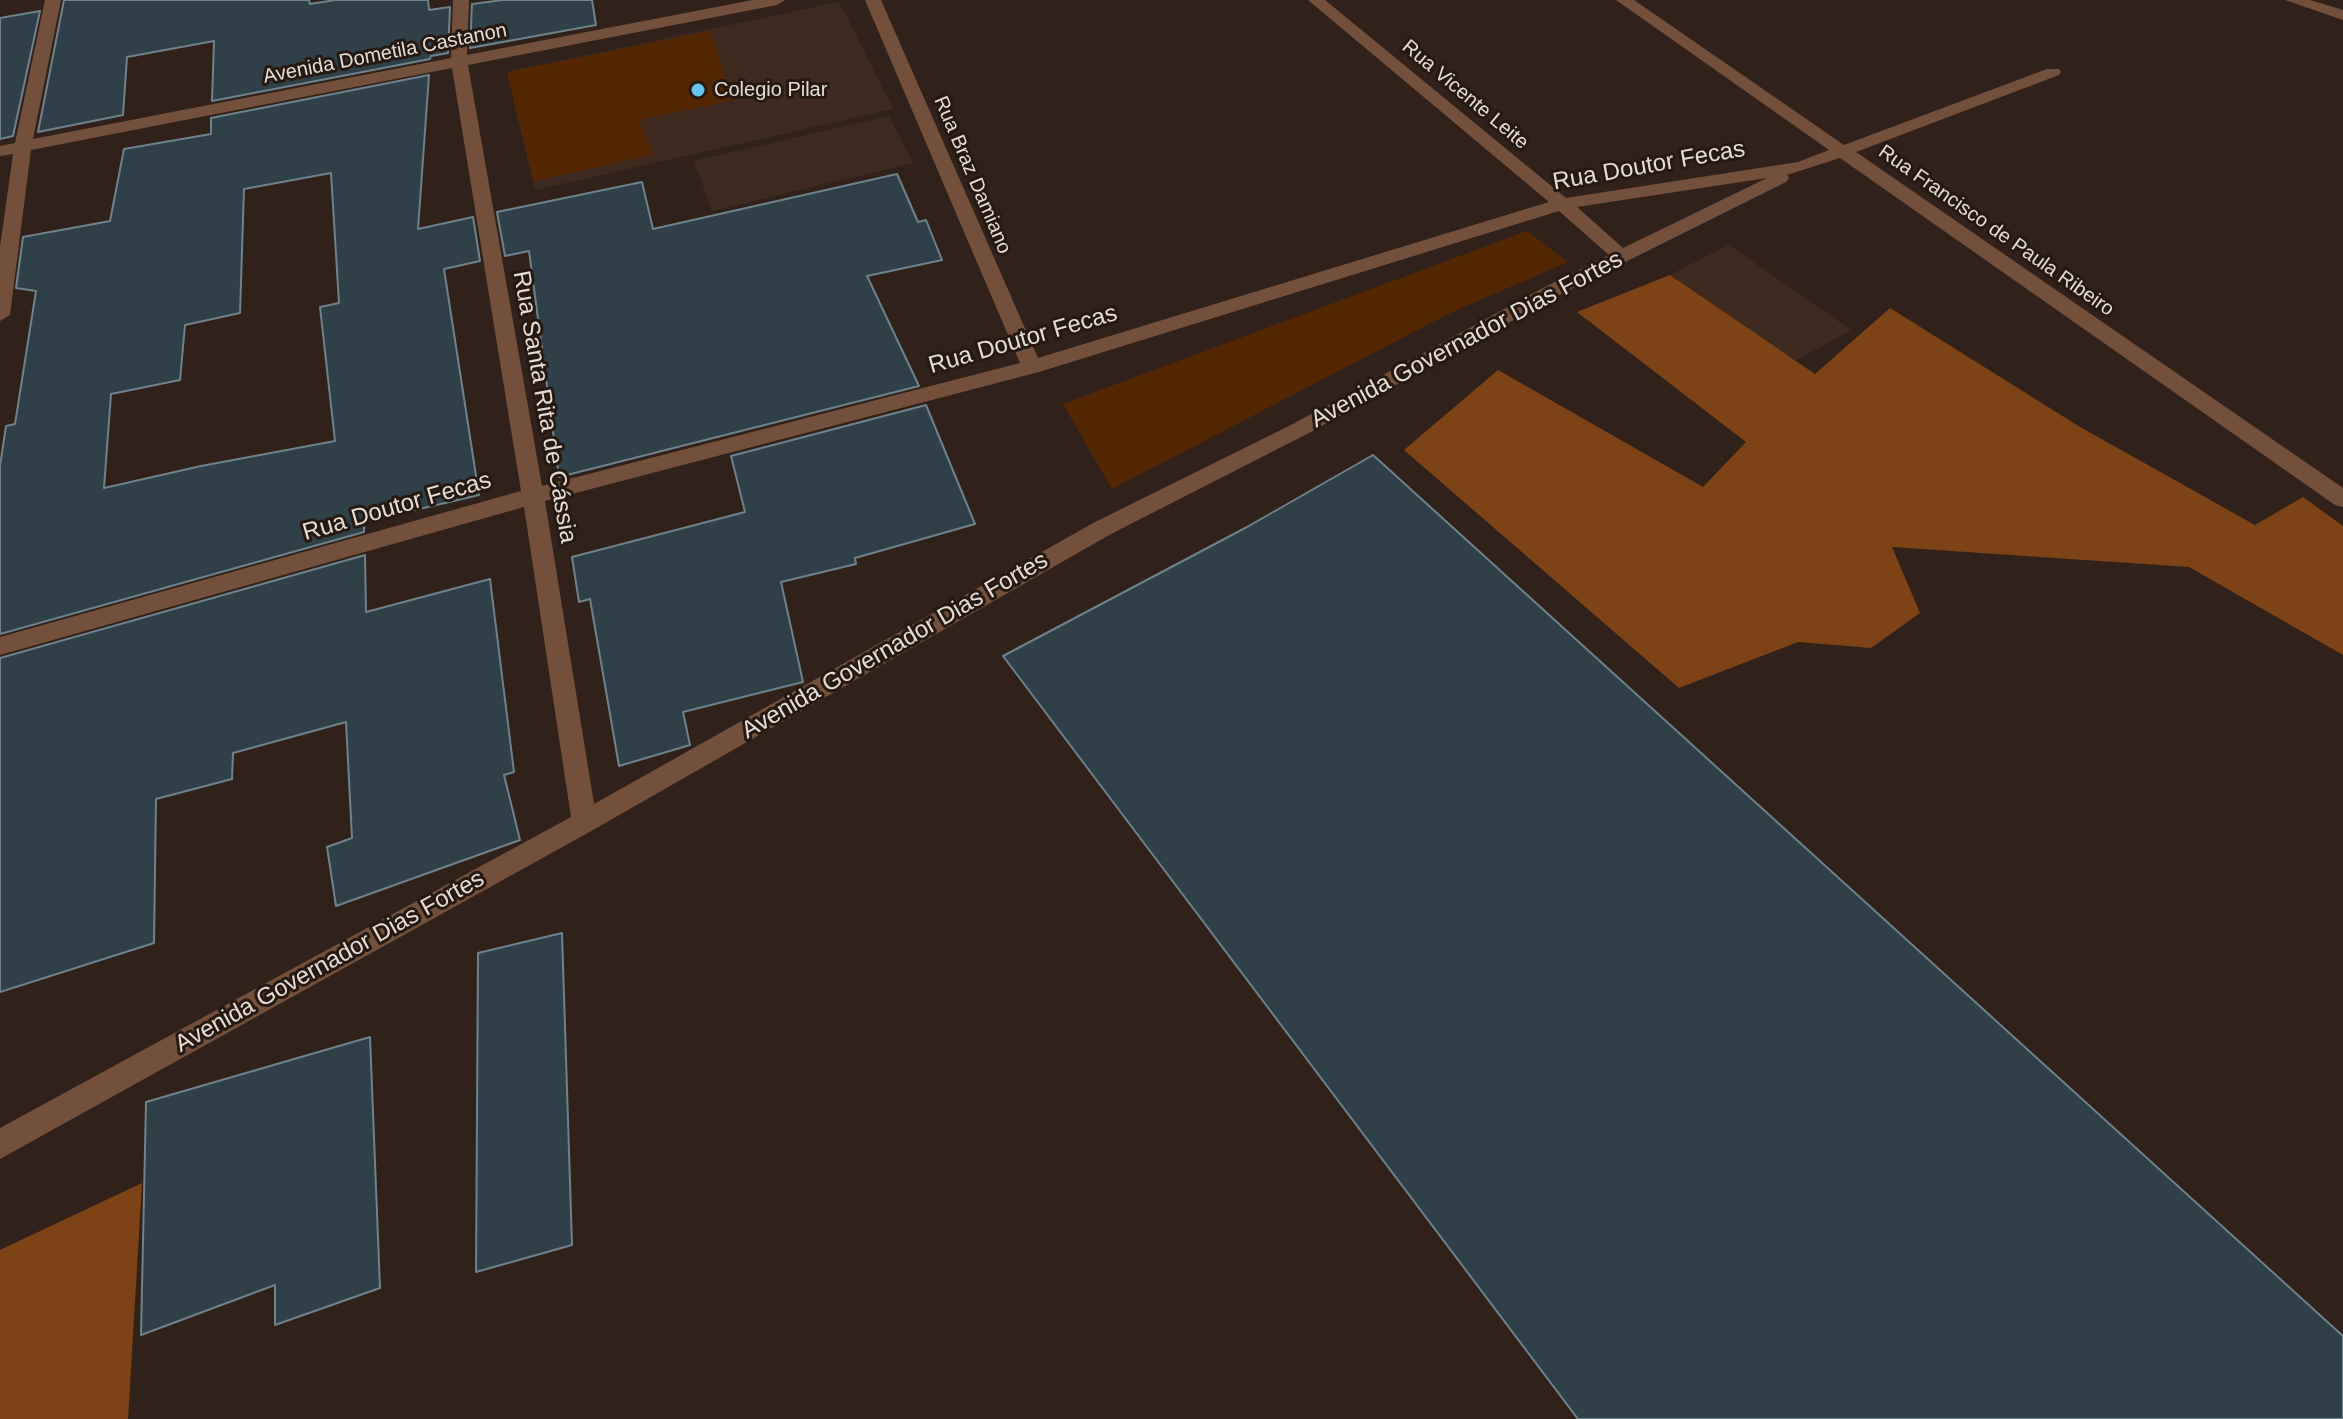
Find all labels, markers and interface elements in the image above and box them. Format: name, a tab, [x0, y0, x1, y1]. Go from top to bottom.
street label: Avenida Dometila Castanon	[261, 19, 509, 89]
street label: Rua Vicente Leite	[1397, 35, 1533, 155]
place label: Colegio Pilar	[714, 78, 827, 102]
marker: Colegio Pilar	[689, 81, 707, 99]
street label: Rua Braz Damiano	[928, 93, 1016, 257]
street label: Rua Doutor Fecas	[1551, 135, 1747, 197]
street label: Rua Francisco de Paula Ribeiro	[1873, 140, 2119, 322]
street label: Avenida Governador Dias Fortes	[1306, 245, 1628, 435]
street label: Rua Santa Rita de Cássia	[506, 269, 582, 545]
street label: Rua Doutor Fecas	[925, 299, 1121, 381]
street label: Rua Doutor Fecas	[299, 466, 495, 548]
street label: Avenida Governador Dias Fortes	[737, 546, 1053, 746]
street label: Avenida Governador Dias Fortes	[170, 865, 490, 1059]

